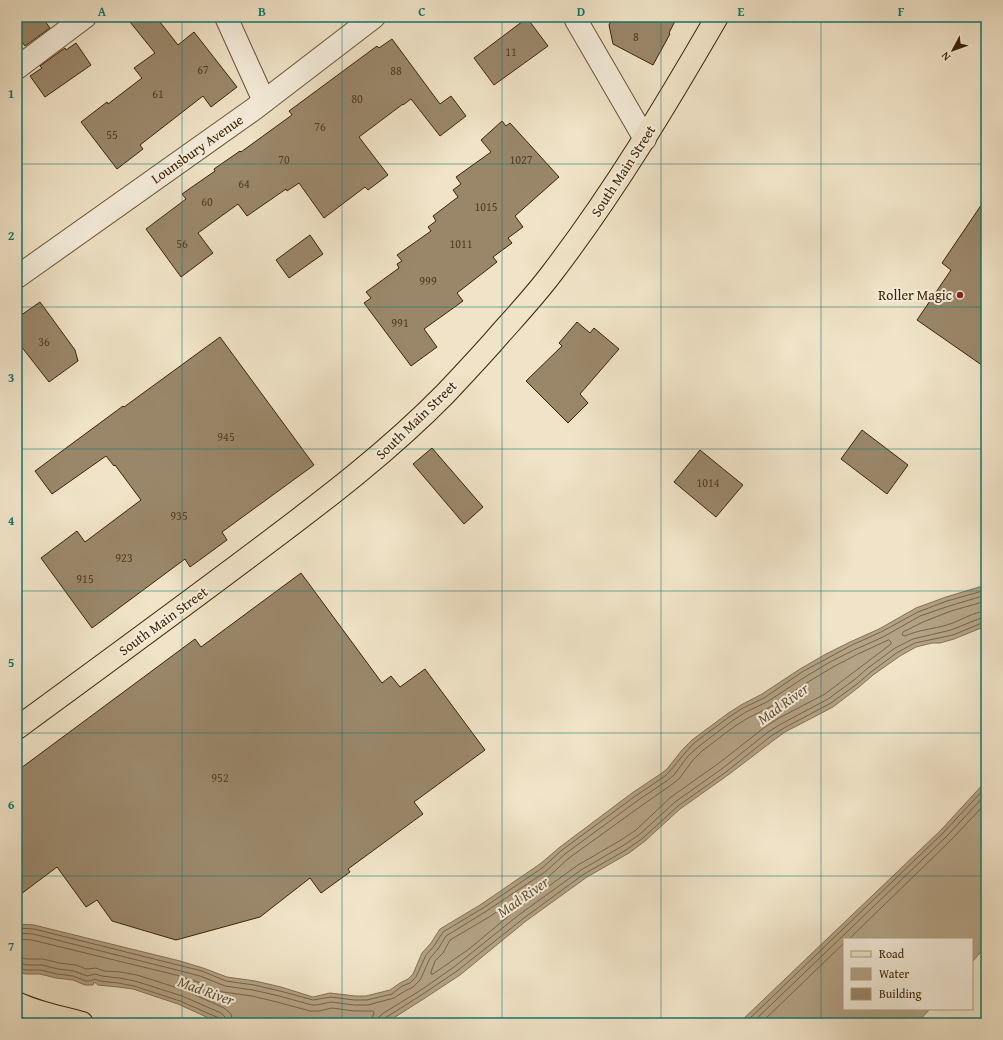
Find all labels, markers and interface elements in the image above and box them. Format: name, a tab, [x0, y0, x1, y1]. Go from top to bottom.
text: A	[98, 2, 107, 21]
text: B	[258, 2, 266, 21]
text: C	[418, 2, 426, 21]
text: D	[577, 2, 585, 21]
text: E	[738, 2, 745, 21]
text: F	[898, 2, 905, 21]
house number: 8	[633, 28, 639, 45]
north arrow	[933, 30, 973, 70]
house number: 11	[505, 43, 517, 60]
text: N	[937, 48, 954, 65]
house number: 67	[197, 61, 209, 78]
house number: 88	[390, 62, 402, 79]
text: 1	[8, 84, 14, 103]
house number: 61	[152, 85, 164, 102]
house number: 80	[351, 90, 363, 107]
street label: Lounsbury Avenue	[147, 109, 248, 188]
house number: 76	[314, 118, 326, 135]
street label: South Main Street	[586, 121, 660, 221]
house number: 55	[106, 126, 118, 143]
house number: 70	[278, 151, 290, 168]
house number: 1027	[509, 151, 533, 168]
house number: 64	[238, 175, 250, 192]
house number: 60	[201, 193, 213, 210]
house number: 1015	[474, 198, 498, 215]
text: 2	[8, 226, 15, 245]
house number: 56	[176, 235, 188, 252]
house number: 1011	[449, 235, 473, 252]
house number: 999	[419, 272, 437, 289]
place label: Roller Magic	[878, 285, 952, 305]
marker: Roller Magic	[955, 290, 965, 300]
house number: 991	[391, 314, 409, 331]
house number: 36	[38, 333, 50, 350]
text: 3	[8, 368, 14, 387]
street label: South Main Street	[371, 376, 461, 464]
house number: 945	[217, 428, 235, 445]
house number: 1014	[696, 474, 720, 491]
house number: 935	[170, 507, 188, 524]
text: 4	[8, 511, 15, 530]
house number: 923	[115, 549, 133, 566]
house number: 915	[76, 570, 94, 587]
street label: South Main Street	[114, 582, 212, 660]
text: 5	[8, 653, 15, 672]
water label: Mad River	[753, 678, 813, 729]
house number: 952	[211, 769, 229, 786]
text: 6	[8, 795, 15, 814]
water label: Mad River	[493, 871, 553, 922]
text: 7	[8, 937, 15, 956]
legend	[843, 938, 973, 1010]
text: Road	[879, 945, 905, 962]
text: Water	[879, 965, 909, 982]
water label: Mad River	[175, 971, 238, 1011]
text: Building	[879, 985, 922, 1002]

